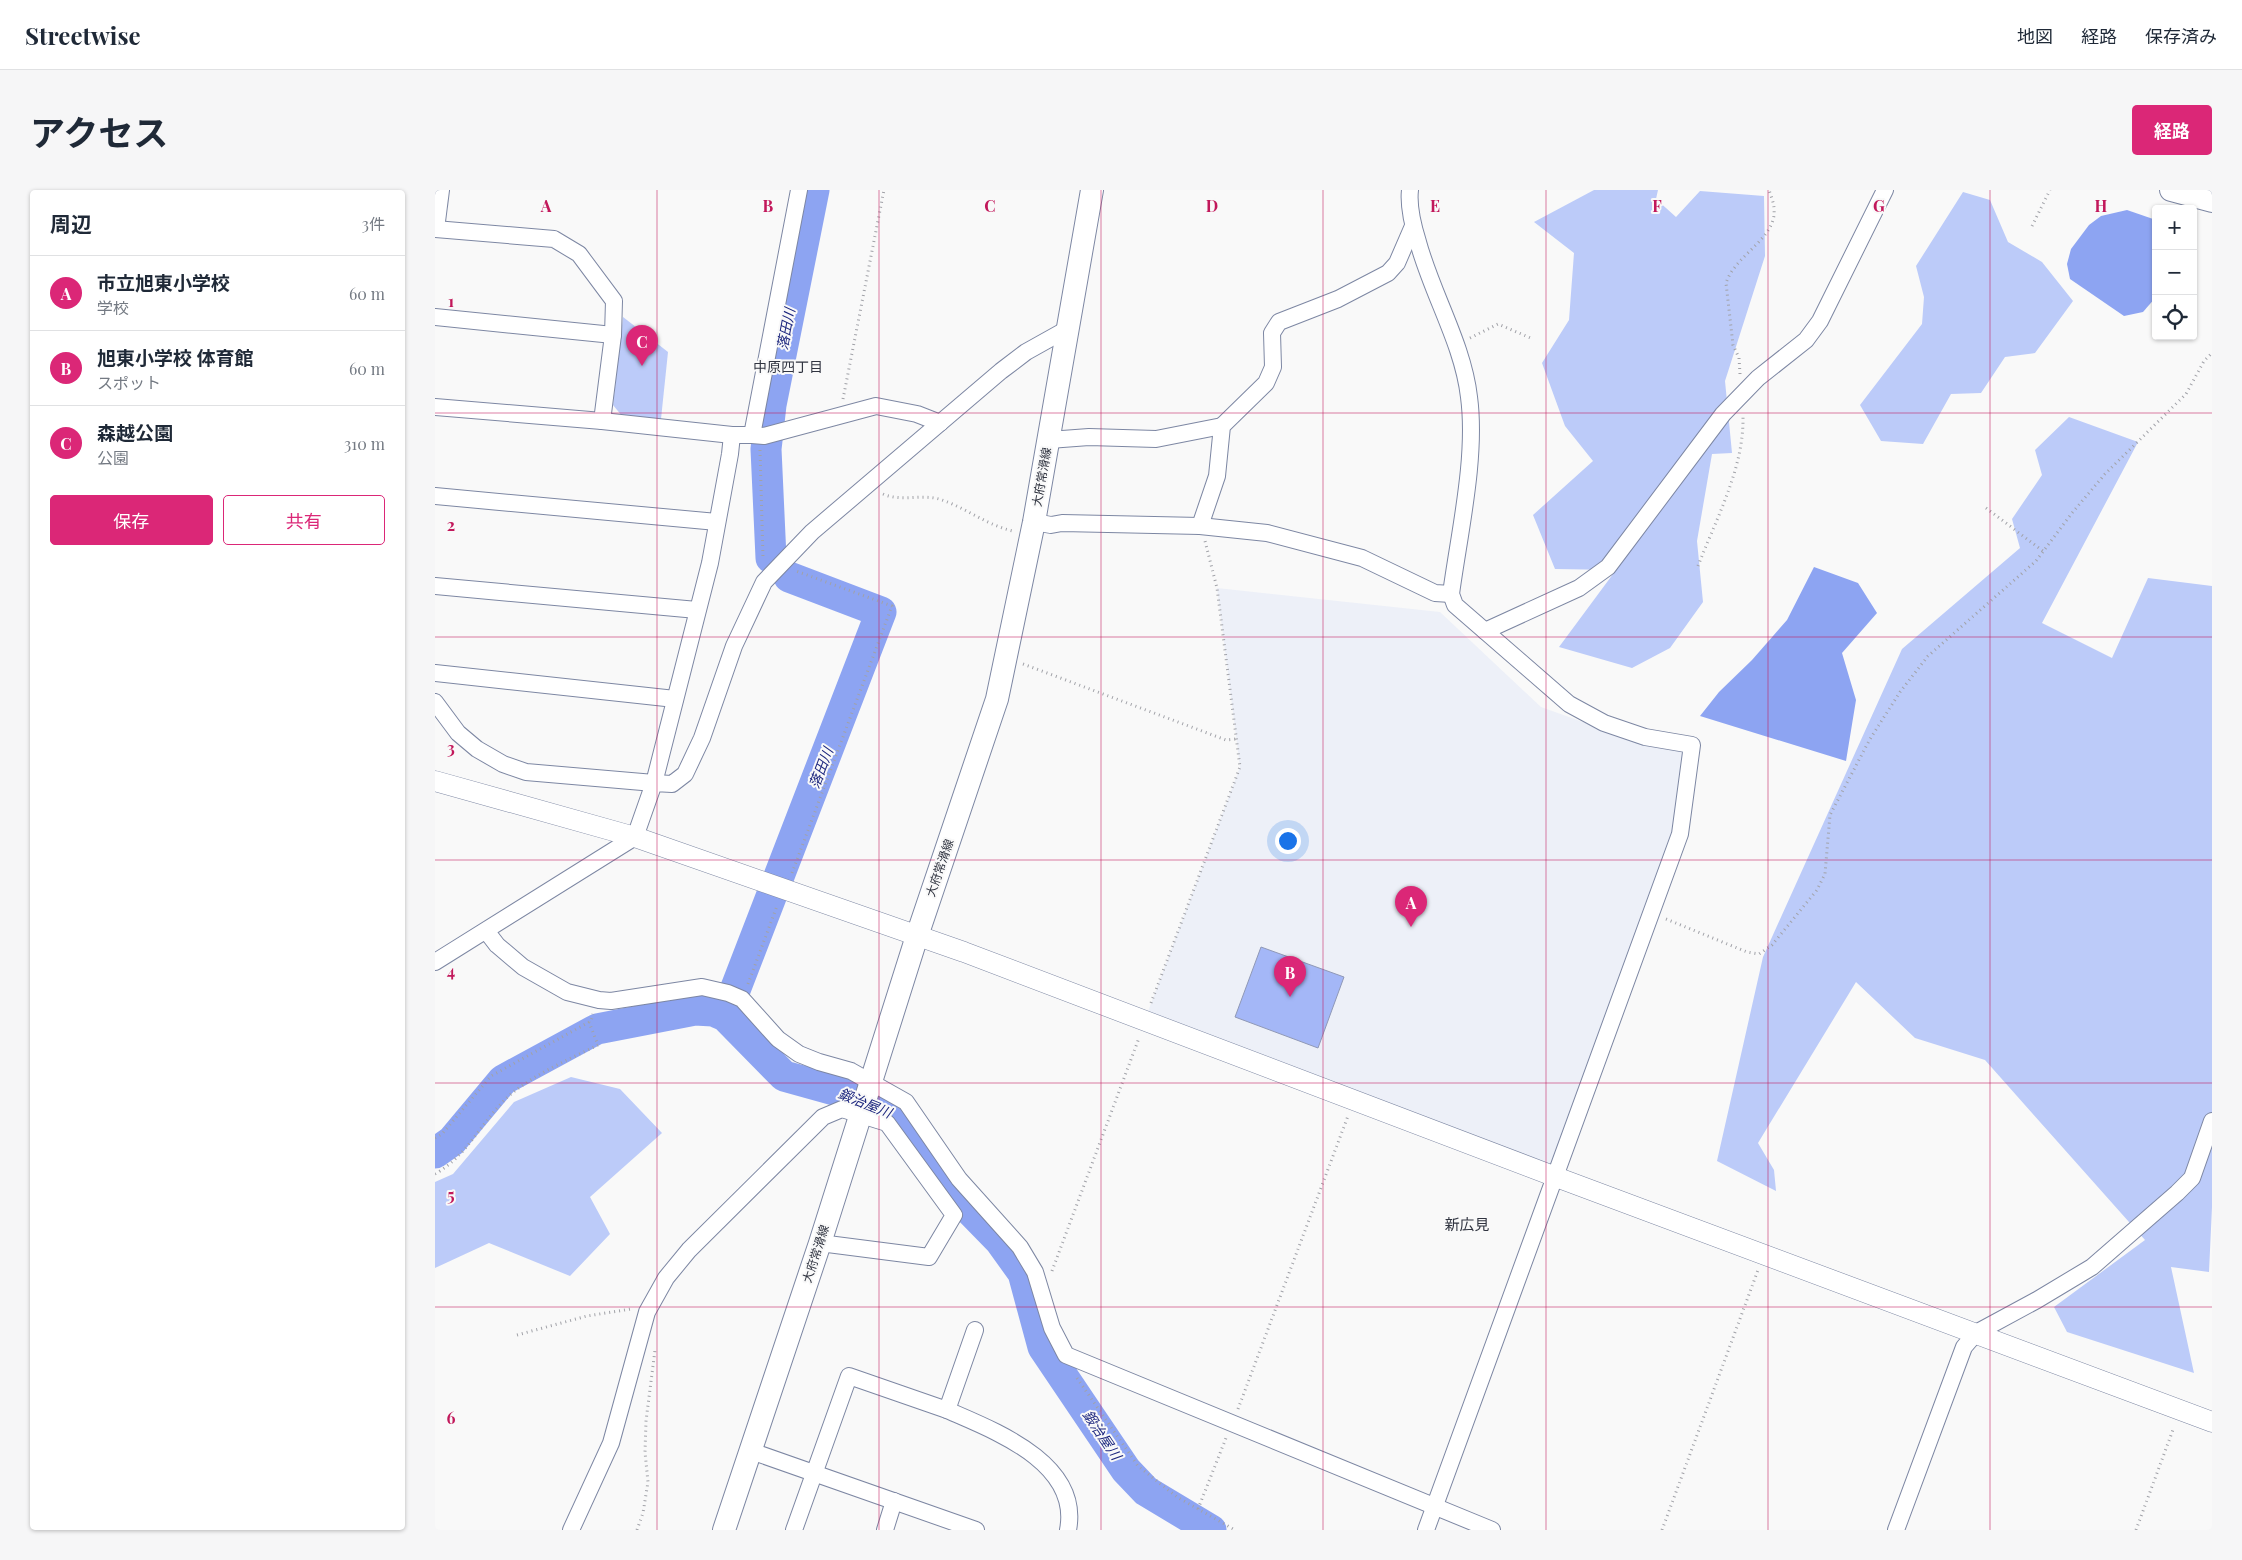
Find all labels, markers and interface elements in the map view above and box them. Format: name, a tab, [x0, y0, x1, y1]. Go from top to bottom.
text: Streetwise	[25, 19, 141, 51]
text: 地図	[2017, 24, 2053, 48]
text: 経路	[2081, 24, 2117, 48]
text: 保存済み	[2145, 24, 2217, 48]
button: 経路	[2132, 105, 2212, 155]
text: アクセス	[30, 108, 168, 155]
text: A	[540, 195, 552, 216]
text: B	[763, 195, 774, 216]
text: C	[984, 195, 996, 216]
text: D	[1206, 195, 1218, 216]
text: E	[1430, 195, 1440, 216]
text: F	[1652, 195, 1662, 216]
text: G	[1873, 195, 1885, 216]
text: H	[2095, 195, 2108, 216]
map controls	[2152, 205, 2197, 340]
button: +	[2152, 205, 2197, 250]
text: 周辺	[50, 209, 92, 237]
text: 3件	[362, 213, 385, 234]
button: −	[2152, 250, 2197, 295]
text: 市立旭東小学校	[97, 269, 230, 295]
text: A	[61, 283, 71, 304]
text: 60 m	[349, 283, 385, 304]
text: 1	[448, 290, 454, 311]
button: locate	[2152, 295, 2197, 340]
text: 学校	[97, 297, 129, 318]
water label: 落田川	[772, 305, 799, 351]
pin: C	[626, 325, 658, 366]
text: 旭東小学校 体育館	[97, 344, 253, 370]
district label: 中原四丁目	[753, 357, 823, 376]
text: B	[61, 358, 71, 379]
text: 60 m	[349, 358, 385, 379]
text: スポット	[97, 372, 161, 393]
text: 森越公園	[97, 419, 173, 445]
text: C	[60, 433, 72, 454]
text: 310 m	[344, 433, 385, 454]
street label: 大府常滑線	[1028, 446, 1054, 508]
text: 公園	[97, 447, 129, 468]
button: 保存	[50, 495, 213, 545]
button: 共有	[223, 495, 385, 545]
text: 2	[447, 514, 455, 535]
text: 3	[447, 737, 455, 758]
water label: 落田川	[804, 743, 838, 791]
your location	[1275, 828, 1301, 854]
street label: 大府常滑線	[922, 837, 956, 899]
pin: A	[1395, 886, 1427, 927]
pin: B	[1274, 956, 1306, 997]
text: 4	[447, 960, 455, 981]
water label: 鍛治屋川	[836, 1083, 897, 1123]
text: 5	[447, 1184, 455, 1205]
district label: 新広見	[1444, 1214, 1490, 1234]
street label: 大府常滑線	[798, 1223, 832, 1285]
water label: 鍛治屋川	[1079, 1406, 1127, 1465]
text: 6	[447, 1407, 456, 1428]

